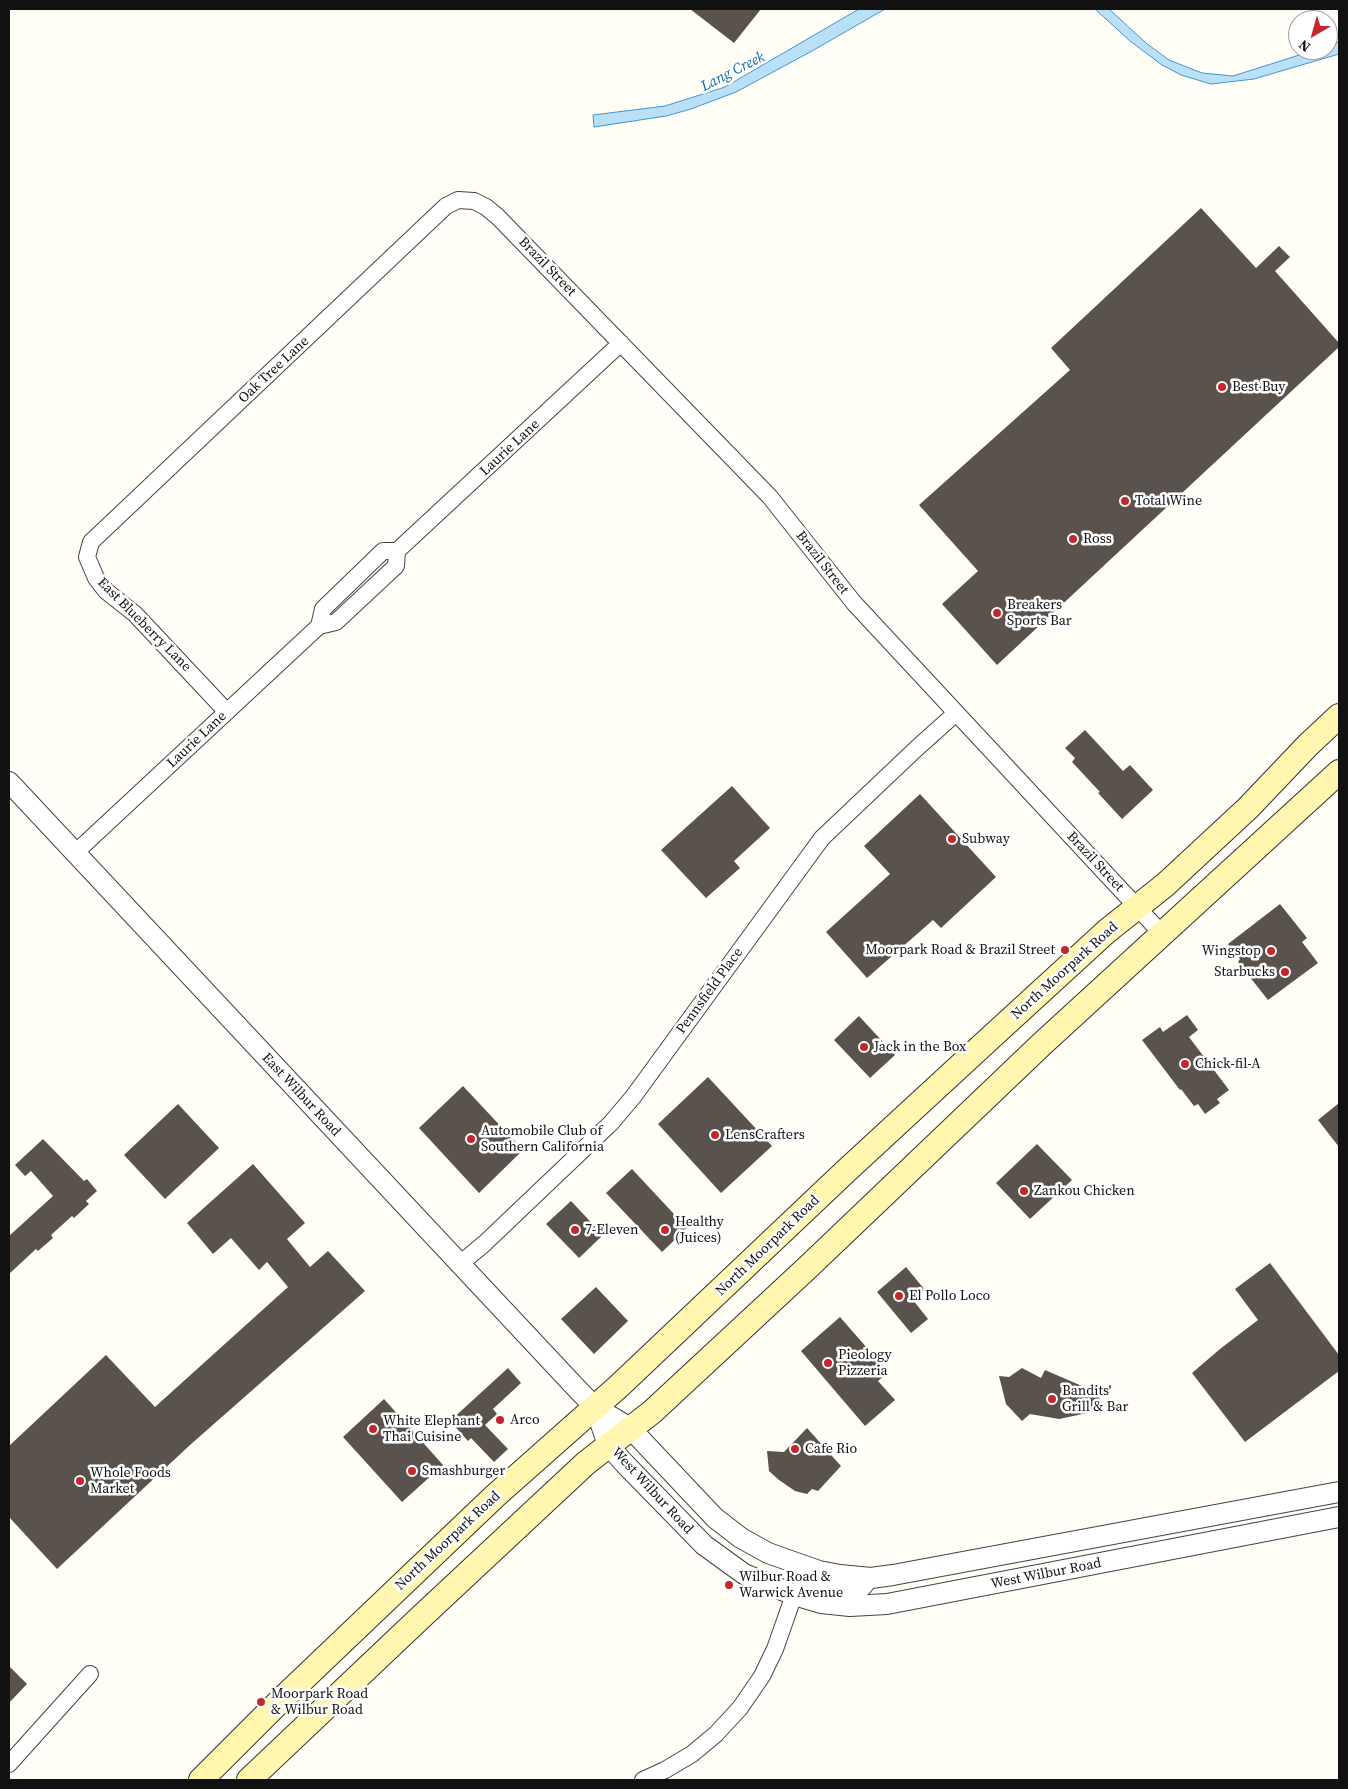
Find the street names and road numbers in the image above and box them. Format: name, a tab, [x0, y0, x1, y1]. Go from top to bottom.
street label: Brazil Street	[515, 234, 579, 300]
street label: Oak Tree Lane	[235, 333, 313, 407]
street label: Laurie Lane	[477, 416, 543, 480]
street label: Brazil Street	[792, 528, 852, 598]
street label: East Blueberry Lane	[94, 575, 194, 675]
street label: Laurie Lane	[164, 708, 230, 772]
street label: Brazil Street	[1063, 829, 1127, 895]
street label: North Moorpark Road	[1008, 919, 1122, 1023]
street label: Pennsfield Place	[673, 945, 747, 1037]
street label: East Wilbur Road	[258, 1050, 344, 1140]
street label: North Moorpark Road	[713, 1192, 823, 1300]
street label: West Wilbur Road	[608, 1444, 696, 1538]
street label: North Moorpark Road	[392, 1488, 504, 1594]
street label: West Wilbur Road	[989, 1555, 1103, 1593]

